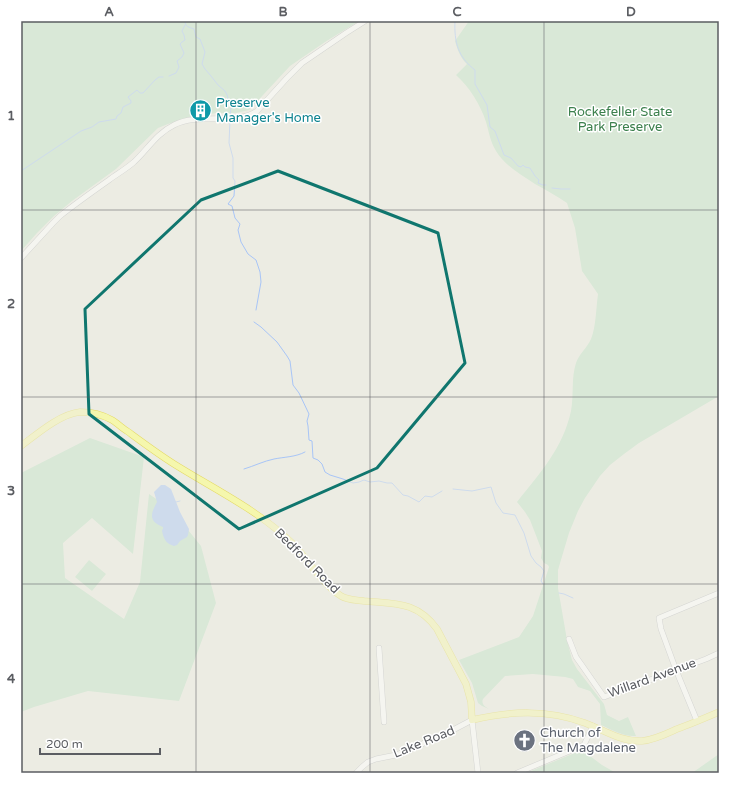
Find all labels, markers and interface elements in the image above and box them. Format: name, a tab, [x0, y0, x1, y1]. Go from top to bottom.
text: A	[104, 4, 114, 20]
text: B	[278, 4, 288, 20]
text: C	[452, 4, 462, 20]
text: D	[626, 4, 636, 20]
place label: Preserve Manager's Home	[216, 95, 321, 126]
building icon: Preserve Manager's Home	[187, 97, 213, 123]
park label: Rockefeller State Park Preserve	[568, 104, 672, 135]
text: 1	[7, 108, 15, 124]
text: 2	[7, 296, 15, 312]
text: 3	[7, 483, 15, 499]
street label: Bedford Road	[271, 525, 343, 597]
street label: Willard Avenue	[606, 655, 698, 701]
text: 4	[7, 671, 16, 687]
street label: Lake Road	[391, 722, 457, 762]
place label: Church of The Magdalene	[540, 725, 636, 756]
church icon: Church of The Magdalene	[512, 727, 538, 753]
scale bar	[40, 730, 160, 756]
text: 200 m	[46, 737, 83, 751]

